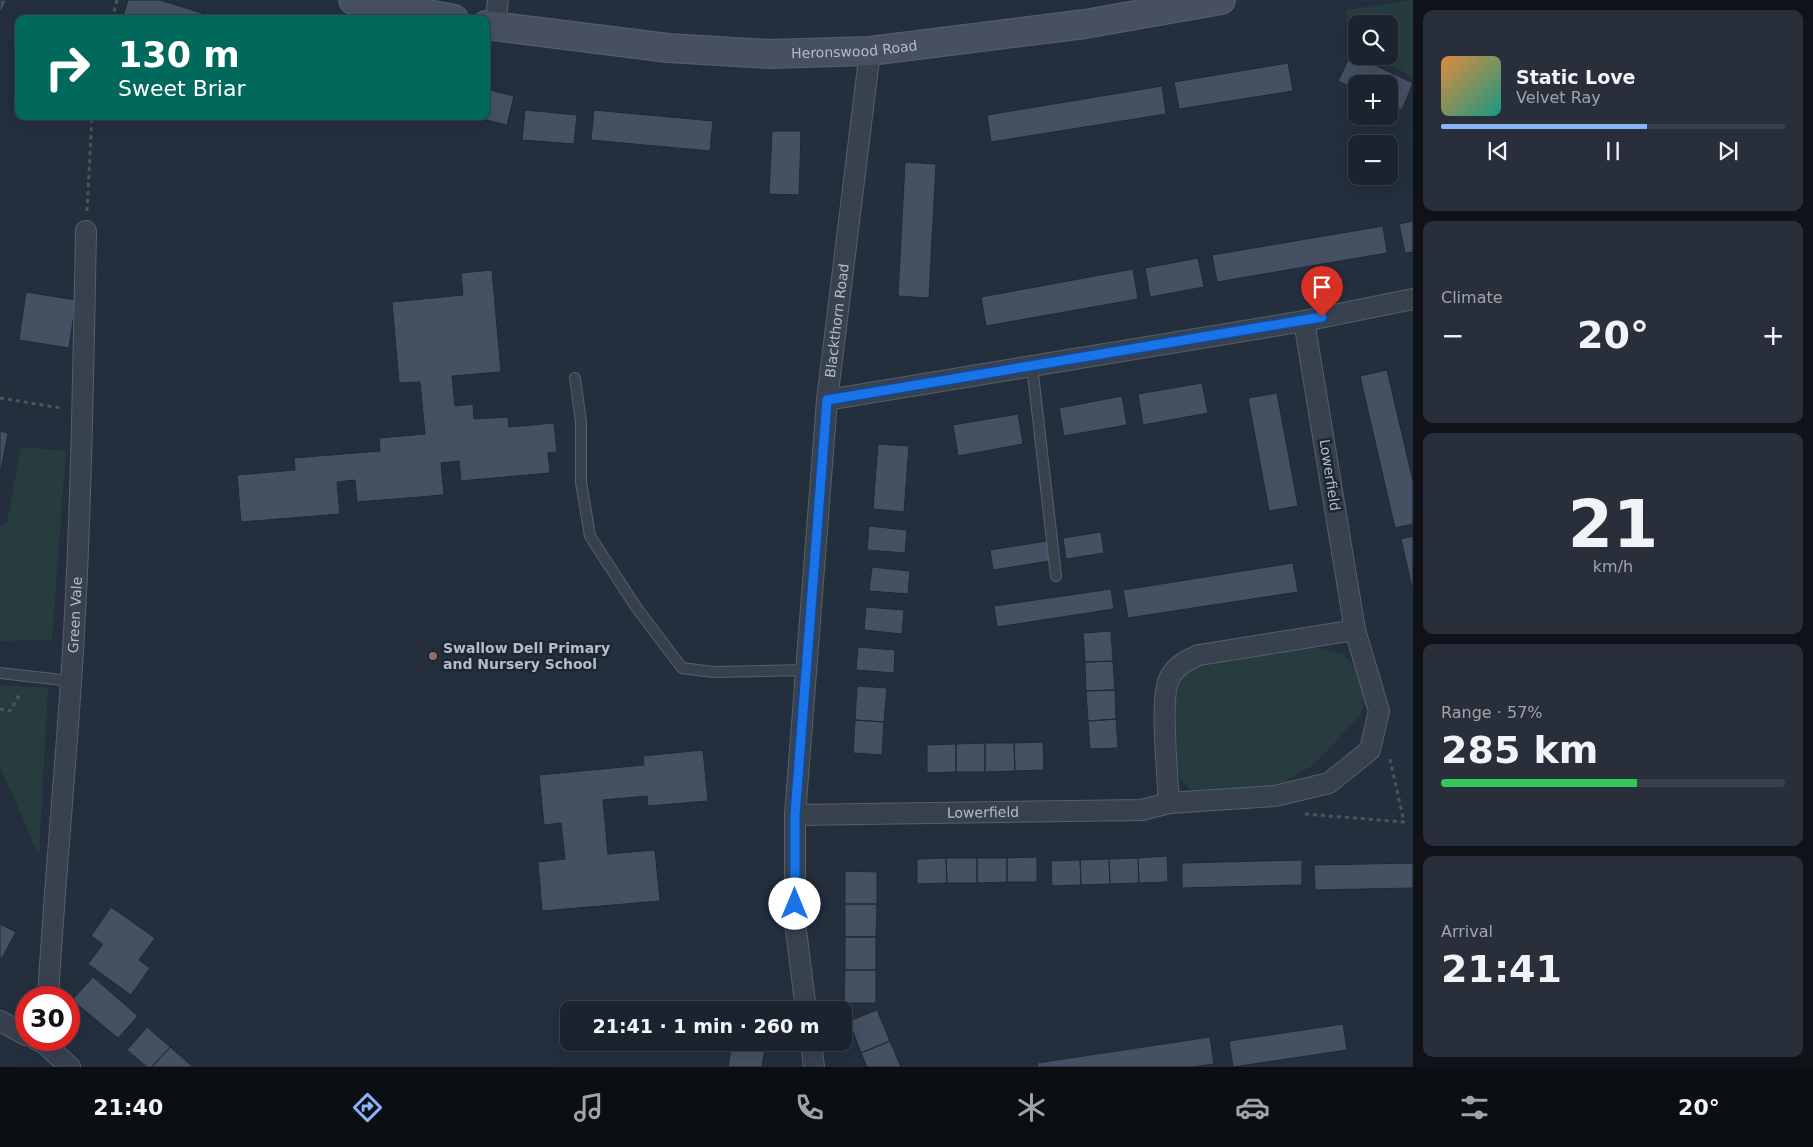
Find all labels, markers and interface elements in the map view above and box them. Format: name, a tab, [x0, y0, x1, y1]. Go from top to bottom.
map controls	[1348, 15, 1398, 185]
button: search	[1348, 15, 1398, 65]
icon: right	[35, 35, 100, 100]
text: 130 m	[118, 35, 240, 75]
street label: Heronswood Road	[791, 37, 918, 61]
text: Static Love	[1516, 66, 1636, 88]
button: +	[1348, 75, 1398, 125]
text: Sweet Briar	[118, 76, 245, 101]
text: Velvet Ray	[1516, 88, 1601, 107]
button: −	[1348, 135, 1398, 185]
icon: previous	[1484, 137, 1512, 165]
icon: pause	[1599, 137, 1627, 165]
icon: next	[1714, 137, 1742, 165]
street label: Blackthorn Road	[822, 263, 852, 379]
pin	[1301, 266, 1343, 317]
icon: arrive	[1308, 273, 1336, 301]
text: Climate	[1441, 288, 1503, 307]
text: 20°	[1577, 313, 1649, 357]
text: −	[1441, 319, 1464, 352]
text: +	[1762, 319, 1785, 352]
street label: Lowerfield	[1316, 438, 1344, 512]
text: 21	[1568, 487, 1658, 562]
text: km/h	[1593, 557, 1633, 576]
street label: Green Vale	[65, 576, 85, 654]
place label: Swallow Dell Primary and Nursery School	[443, 640, 610, 672]
marker: Swallow Dell Primary and Nursery School	[427, 650, 439, 662]
text: Range · 57%	[1441, 703, 1543, 722]
text: 285 km	[1441, 728, 1598, 772]
street label: Lowerfield	[947, 804, 1019, 821]
position arrow	[768, 877, 820, 929]
text: Arrival	[1441, 922, 1493, 941]
text: 21:41	[1441, 947, 1562, 991]
speed limit sign: 30	[15, 986, 80, 1051]
text: 21:41 · 1 min · 260 m	[592, 1015, 820, 1037]
icon: directions	[350, 1090, 385, 1125]
icon: music	[571, 1090, 606, 1125]
icon: phone	[792, 1090, 827, 1125]
icon: climate	[1014, 1090, 1049, 1125]
icon: car	[1235, 1090, 1270, 1125]
icon: filters	[1457, 1090, 1492, 1125]
text: 21:40	[93, 1095, 163, 1120]
text: 20°	[1678, 1095, 1720, 1120]

